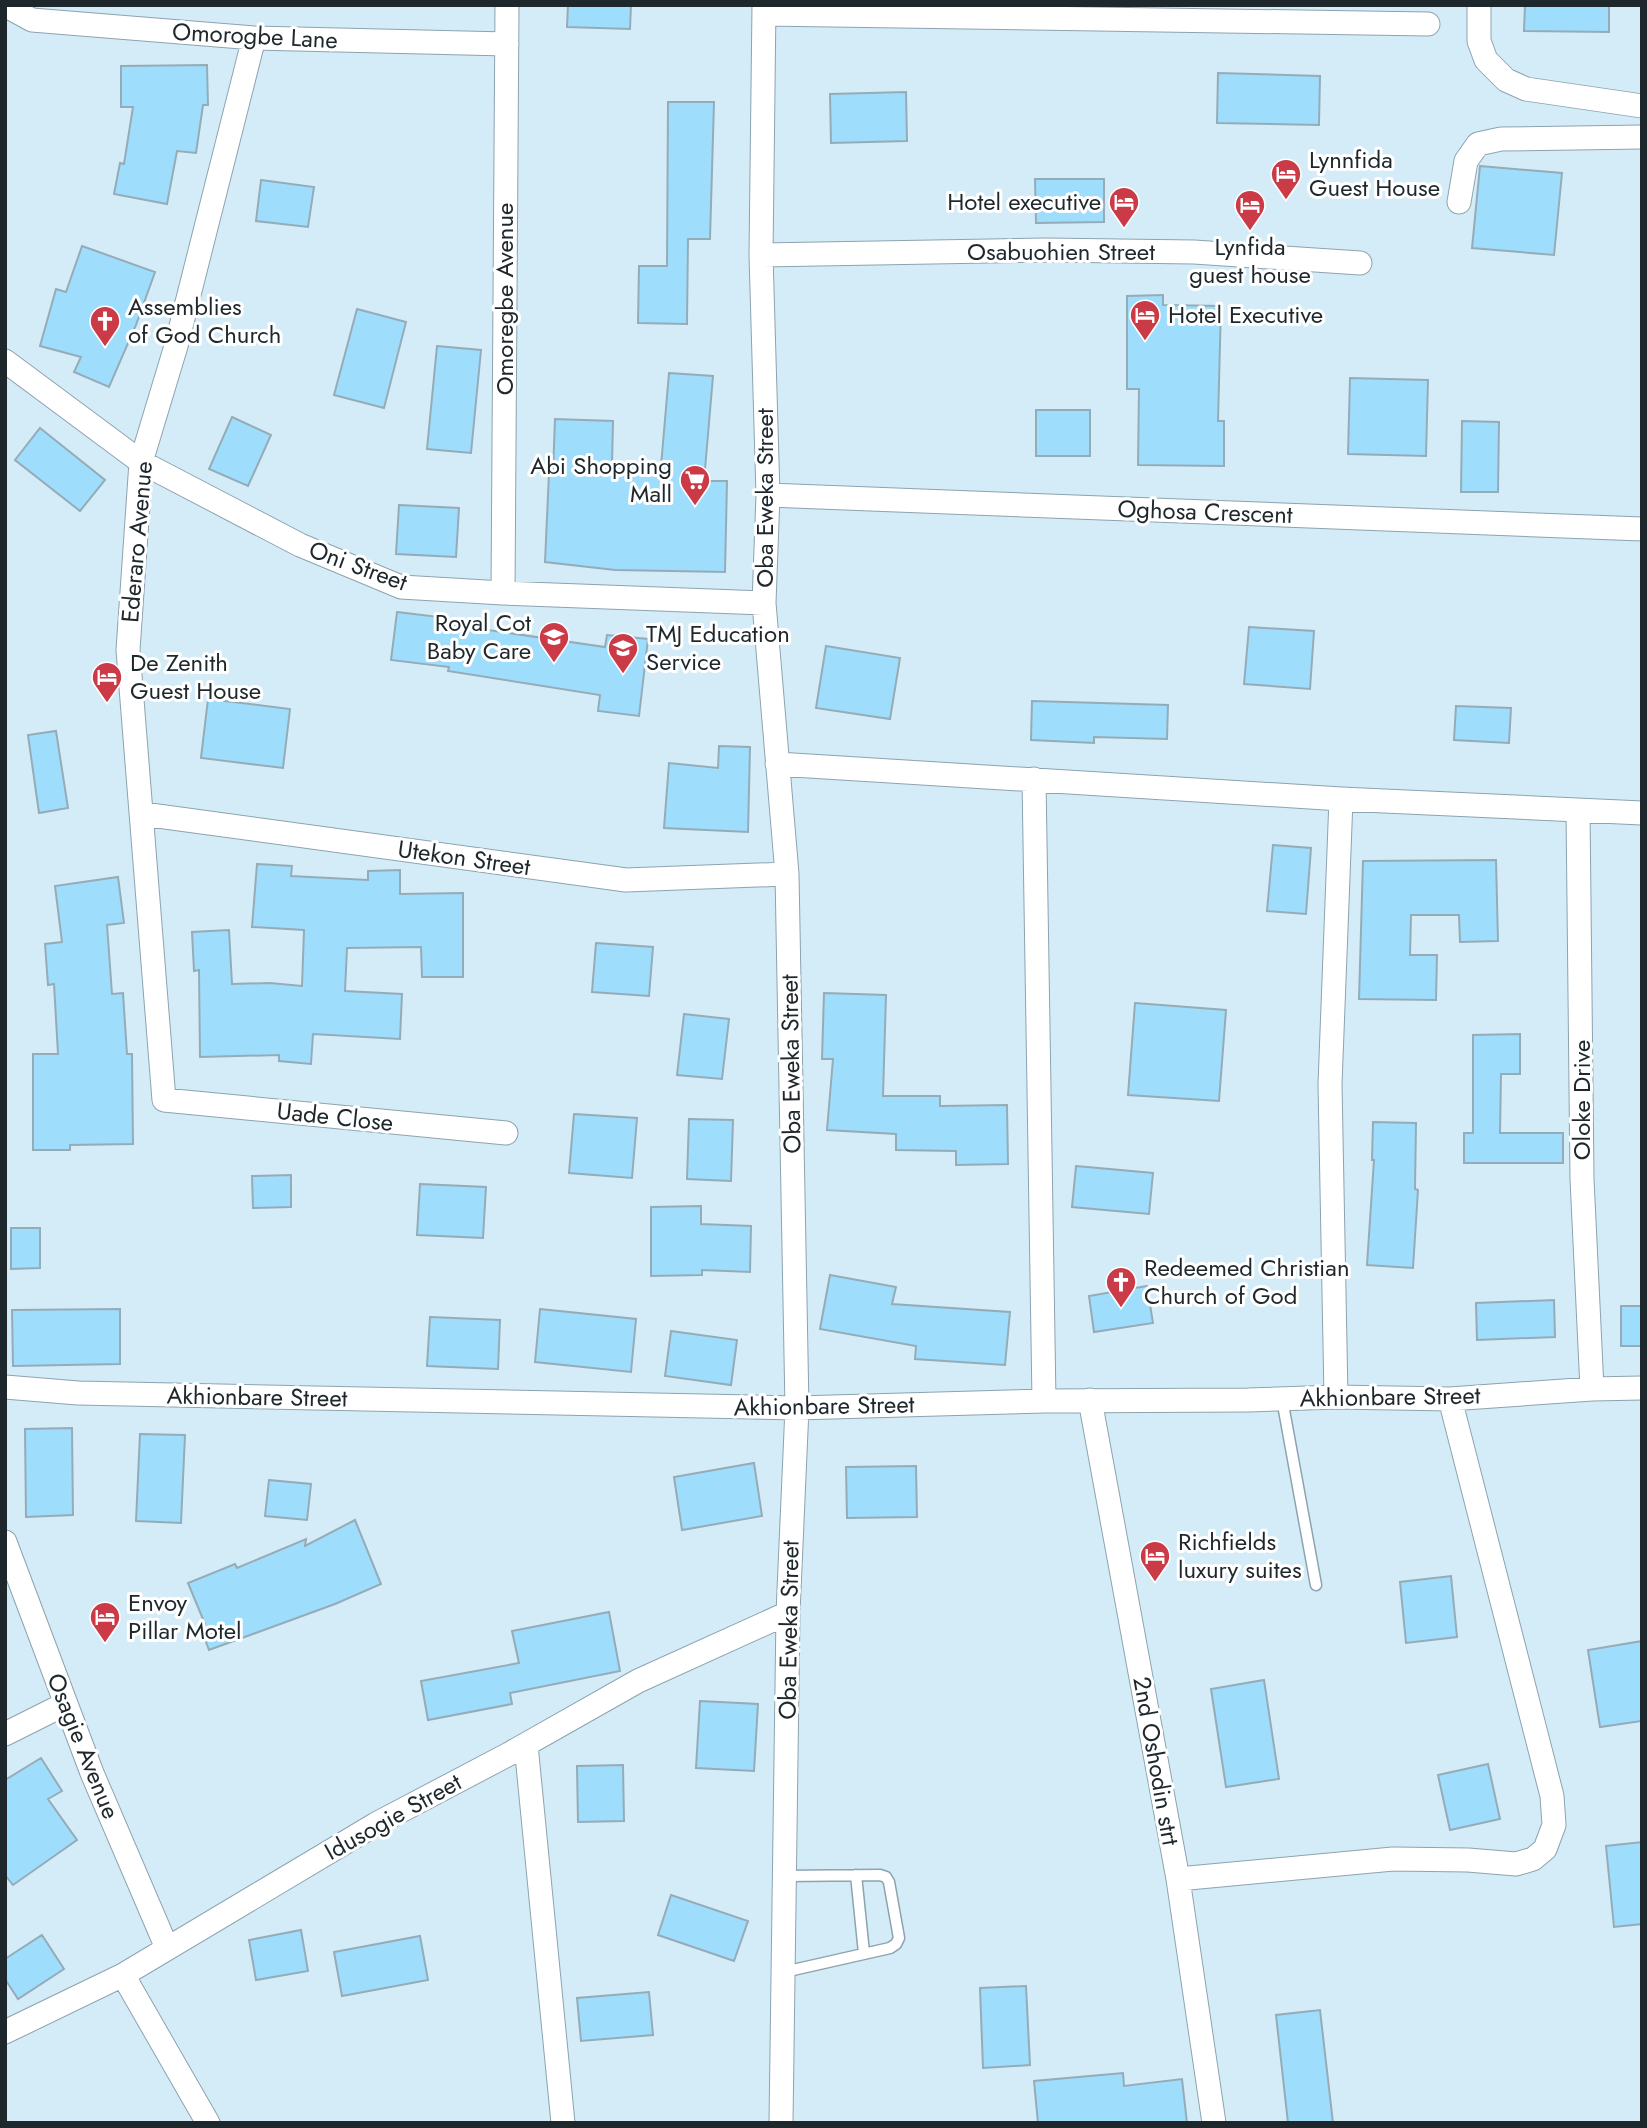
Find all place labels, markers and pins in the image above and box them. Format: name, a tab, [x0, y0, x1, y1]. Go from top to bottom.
place label: Lynnfida Guest House	[1309, 142, 1440, 205]
hotel icon: Lynnfida Guest House	[1269, 157, 1303, 201]
place label: Hotel executive	[947, 184, 1101, 219]
hotel icon: Hotel executive	[1107, 185, 1141, 229]
hotel icon: Lynfida guest house	[1233, 188, 1267, 232]
place label: Lynfida guest house	[1189, 229, 1311, 292]
place label: Assemblies of God Church	[128, 289, 281, 352]
place label: Hotel Executive	[1168, 297, 1323, 332]
hotel icon: Hotel Executive	[1128, 298, 1162, 342]
church icon: Assemblies of God Church	[88, 304, 122, 348]
place label: Abi Shopping Mall	[530, 448, 672, 511]
supermarket icon: Abi Shopping Mall	[678, 463, 712, 507]
place label: Royal Cot Baby Care	[427, 605, 531, 668]
place label: TMJ Education Service	[646, 616, 790, 679]
school or university icon: Royal Cot Baby Care	[537, 620, 571, 664]
school or university icon: TMJ Education Service	[606, 631, 640, 675]
place label: De Zenith Guest House	[130, 645, 261, 708]
hotel icon: De Zenith Guest House	[90, 660, 124, 704]
place label: Redeemed Christian Church of God	[1144, 1250, 1350, 1313]
church icon: Redeemed Christian Church of God	[1104, 1265, 1138, 1309]
place label: Richfields luxury suites	[1178, 1524, 1302, 1587]
hotel icon: Richfields luxury suites	[1138, 1539, 1172, 1583]
place label: Envoy Pillar Motel	[128, 1585, 242, 1648]
hotel icon: Envoy Pillar Motel	[88, 1600, 122, 1644]

